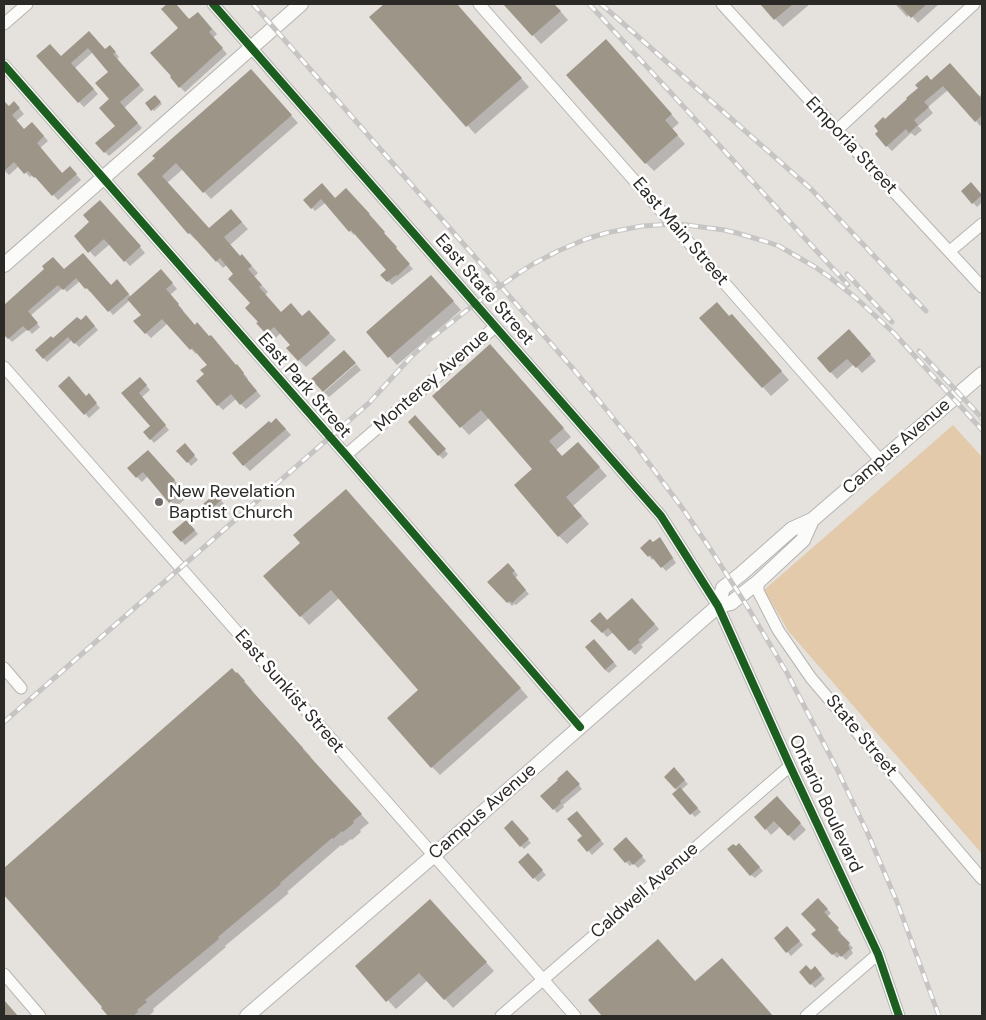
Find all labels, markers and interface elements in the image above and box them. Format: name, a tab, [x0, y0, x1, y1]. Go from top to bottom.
street label: Emporia Street	[801, 93, 901, 199]
street label: East Main Street	[627, 174, 733, 290]
street label: East State Street	[430, 230, 538, 350]
street label: Monterey Avenue	[370, 325, 494, 437]
street label: East Park Street	[253, 329, 355, 443]
street label: Campus Avenue	[839, 394, 955, 500]
place label: New Revelation Baptist Church	[169, 481, 295, 524]
marker: New Revelation Baptist Church	[153, 496, 165, 508]
street label: East Sunkist Street	[230, 626, 348, 758]
street label: State Street	[821, 691, 901, 781]
street label: Ontario Boulevard	[784, 732, 866, 876]
street label: Campus Avenue	[425, 759, 541, 865]
street label: Caldwell Avenue	[587, 838, 703, 944]

